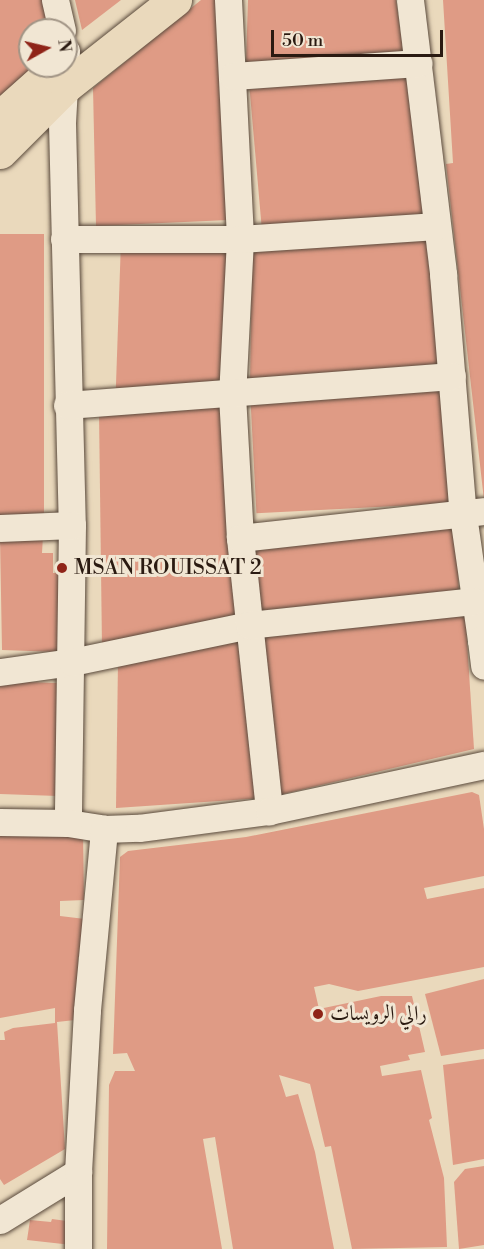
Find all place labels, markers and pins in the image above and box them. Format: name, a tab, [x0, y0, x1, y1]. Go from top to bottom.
place label: MSAN ROUISSAT 2	[74, 555, 262, 581]
marker: MSAN ROUISSAT 2	[55, 561, 69, 575]
place label: رالي الرويسات	[330, 1001, 427, 1027]
marker: رالي الرويسات	[311, 1007, 325, 1021]

